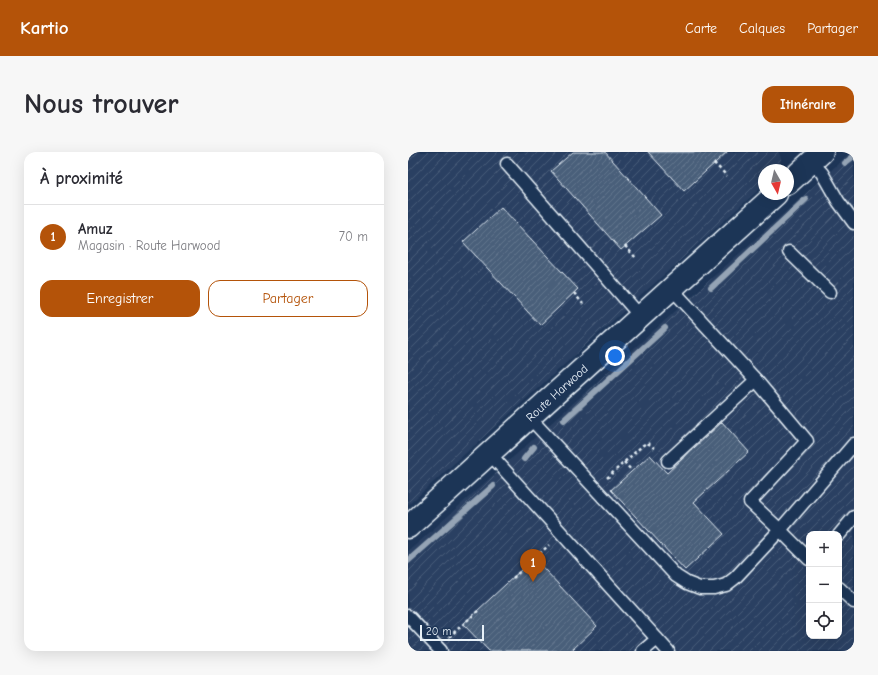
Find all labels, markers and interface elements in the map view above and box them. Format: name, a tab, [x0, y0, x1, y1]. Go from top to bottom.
text: Kartio	[20, 17, 69, 39]
text: Carte	[685, 20, 717, 37]
text: Calques	[739, 20, 785, 37]
text: Partager	[807, 20, 858, 37]
button: Itinéraire	[762, 86, 854, 123]
text: Nous trouver	[24, 88, 179, 120]
north arrow	[758, 164, 794, 200]
text: À proximité	[40, 169, 123, 188]
text: Amuz	[78, 220, 112, 238]
text: 1	[50, 229, 56, 244]
text: 70 m	[339, 229, 368, 244]
text: Magasin · Route Harwood	[78, 238, 220, 253]
button: Enregistrer	[40, 280, 200, 317]
button: Partager	[208, 280, 368, 317]
your location	[605, 346, 625, 366]
street label: Route Harwood	[523, 362, 591, 424]
map controls	[806, 531, 842, 639]
button: +	[806, 531, 842, 567]
pin: 1	[520, 549, 546, 582]
button: −	[806, 567, 842, 603]
button: locate	[806, 603, 842, 639]
scale bar	[420, 623, 484, 642]
text: 20 m	[426, 625, 451, 638]

